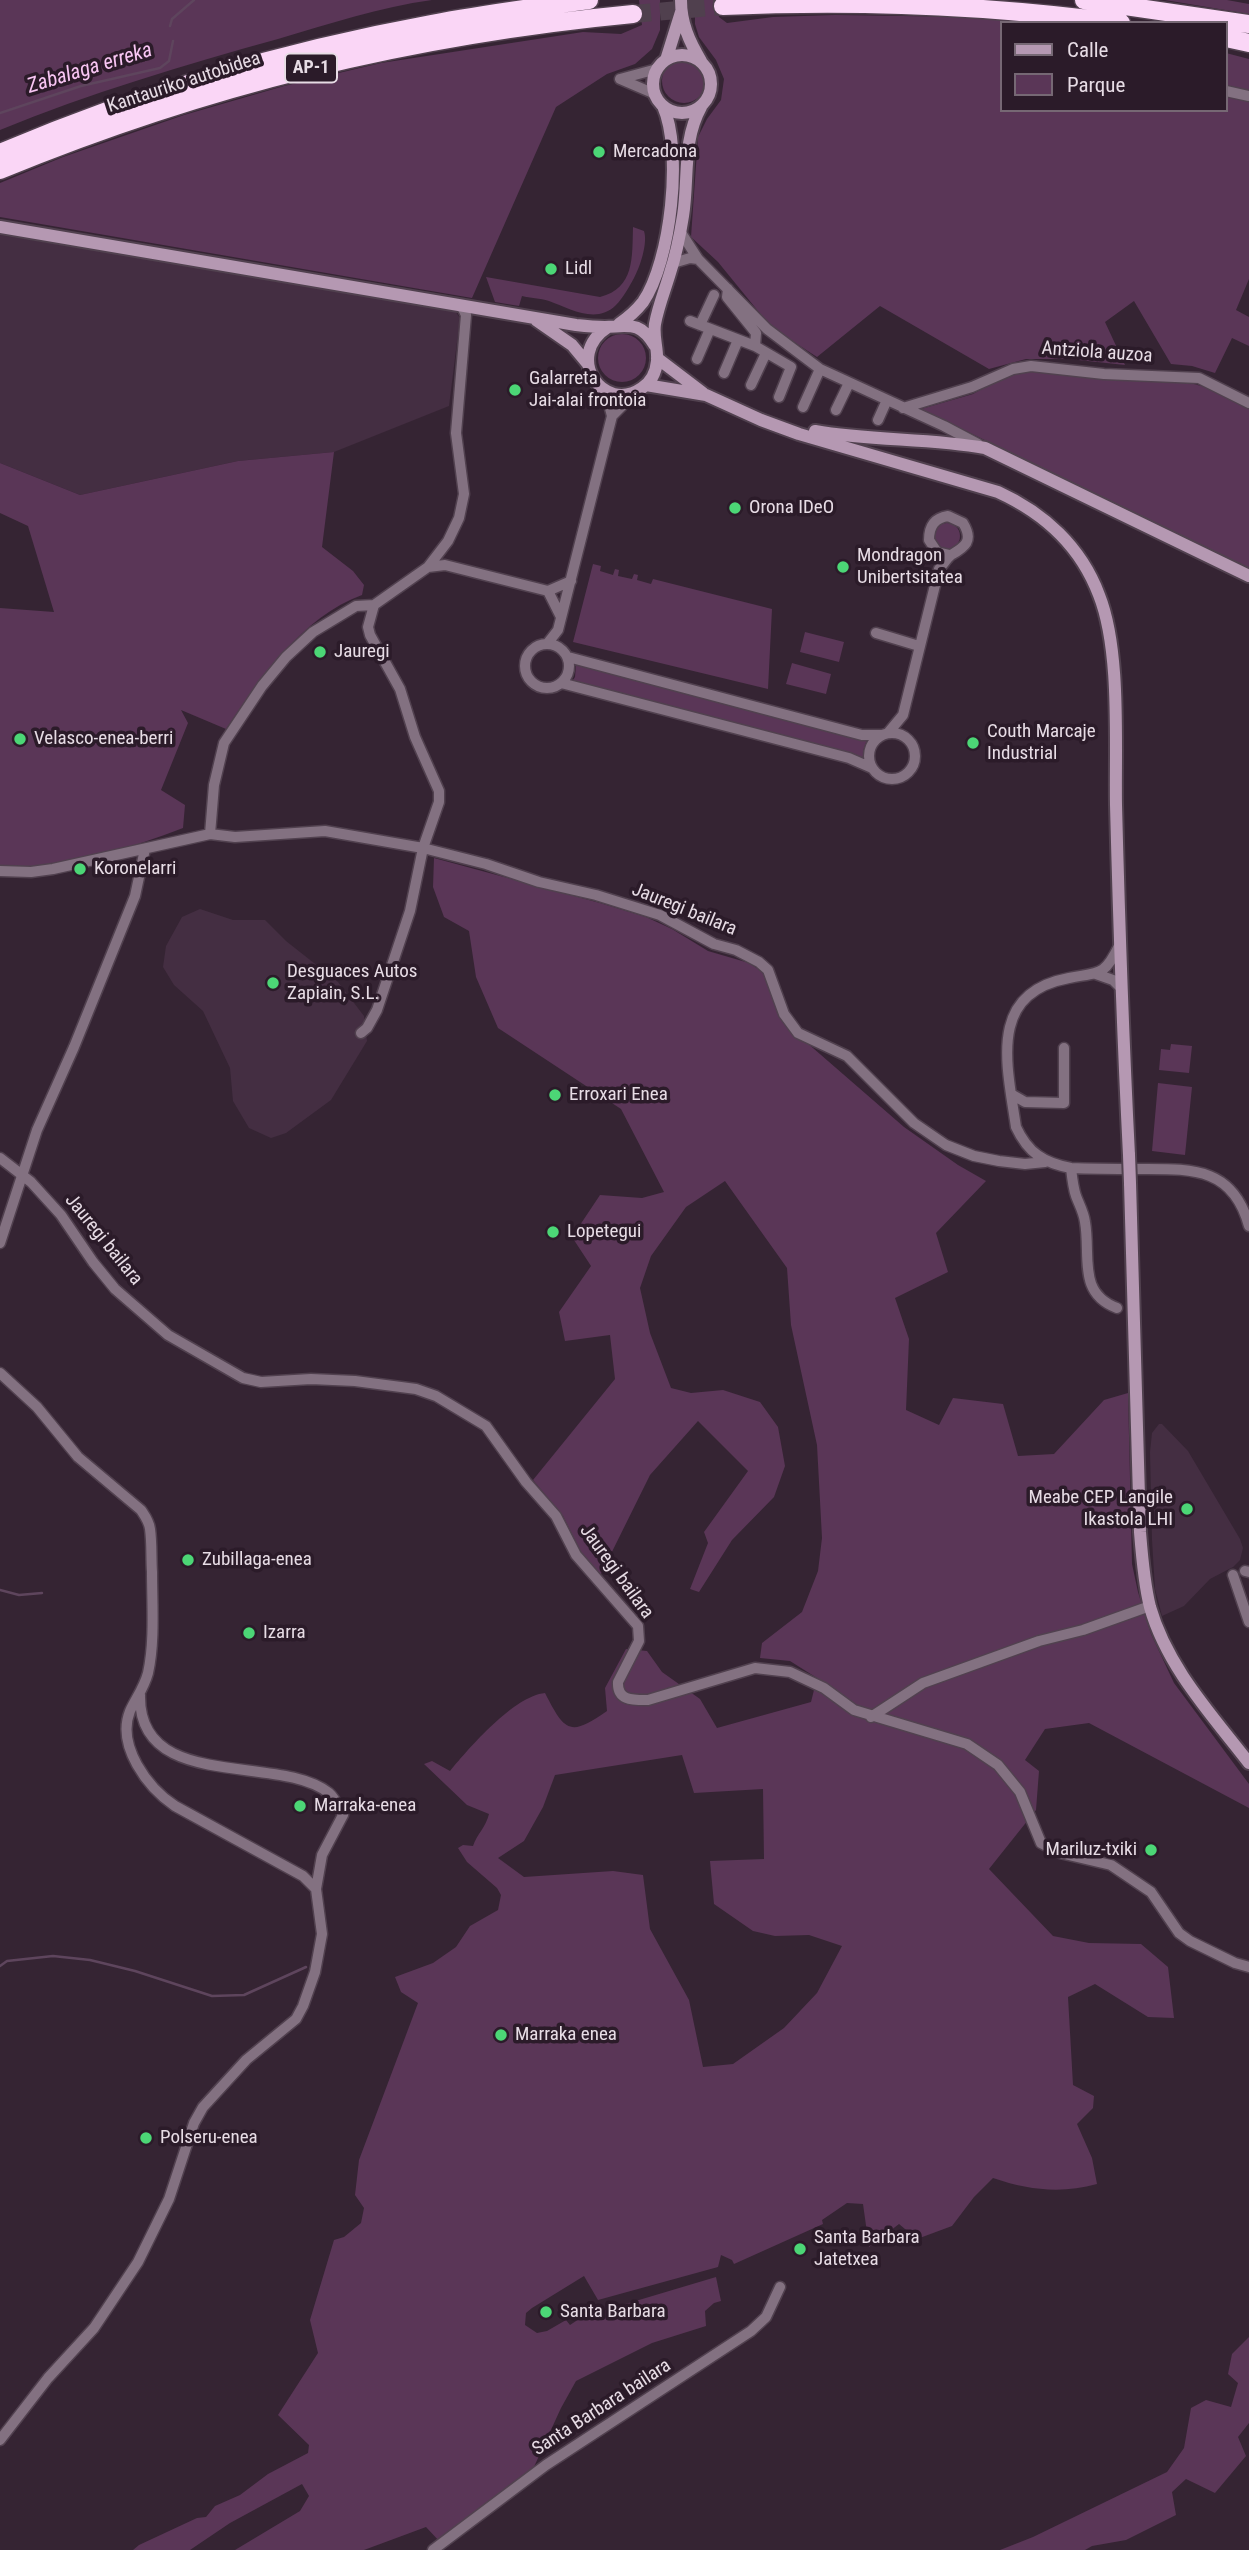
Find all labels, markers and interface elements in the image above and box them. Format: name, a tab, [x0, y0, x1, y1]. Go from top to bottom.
legend	[1000, 21, 1228, 112]
water label: Zabalaga erreka	[24, 38, 156, 100]
text: Calle	[1067, 38, 1108, 62]
street label: Kantauriko autobidea	[105, 47, 263, 119]
road number: AP-1	[285, 54, 337, 82]
text: Parque	[1067, 73, 1125, 97]
place label: Mercadona	[613, 141, 697, 163]
marker: Mercadona	[591, 144, 607, 160]
place label: Lidl	[565, 258, 592, 280]
marker: Lidl	[543, 261, 559, 277]
street label: Antziola auzoa	[1041, 338, 1153, 368]
place label: Galarreta Jai-alai frontoia	[529, 368, 646, 412]
marker: Galarreta Jai-alai frontoia	[507, 382, 523, 398]
place label: Orona IDeO	[749, 497, 834, 519]
marker: Orona IDeO	[727, 500, 743, 516]
place label: Mondragon Unibertsitatea	[857, 545, 963, 589]
marker: Mondragon Unibertsitatea	[835, 559, 851, 575]
place label: Jauregi	[334, 641, 390, 663]
marker: Jauregi	[312, 644, 328, 660]
place label: Couth Marcaje Industrial	[987, 721, 1096, 765]
place label: Velasco-enea-berri	[34, 728, 173, 750]
marker: Velasco-enea-berri	[12, 731, 28, 747]
marker: Couth Marcaje Industrial	[965, 735, 981, 751]
place label: Koronelarri	[94, 858, 176, 880]
marker: Koronelarri	[72, 861, 88, 877]
street label: Jauregi bailara	[628, 879, 740, 941]
place label: Desguaces Autos Zapiain, S.L.	[287, 961, 417, 1005]
marker: Desguaces Autos Zapiain, S.L.	[265, 975, 281, 991]
place label: Erroxari Enea	[569, 1084, 668, 1106]
marker: Erroxari Enea	[547, 1087, 563, 1103]
street label: Jauregi bailara	[59, 1190, 147, 1290]
place label: Lopetegui	[567, 1221, 641, 1243]
marker: Lopetegui	[545, 1224, 561, 1240]
place label: Meabe CEP Langile Ikastola LHI	[1029, 1487, 1173, 1531]
marker: Meabe CEP Langile Ikastola LHI	[1179, 1501, 1195, 1517]
street label: Jauregi bailara	[574, 1520, 658, 1624]
place label: Zubillaga-enea	[202, 1549, 312, 1571]
marker: Zubillaga-enea	[180, 1552, 196, 1568]
place label: Izarra	[263, 1622, 305, 1644]
marker: Izarra	[241, 1625, 257, 1641]
place label: Marraka-enea	[314, 1795, 416, 1817]
marker: Marraka-enea	[292, 1798, 308, 1814]
place label: Mariluz-txiki	[1046, 1839, 1137, 1861]
marker: Mariluz-txiki	[1143, 1842, 1159, 1858]
place label: Marraka enea	[515, 2024, 617, 2046]
marker: Marraka enea	[493, 2027, 509, 2043]
place label: Polseru-enea	[160, 2127, 258, 2149]
marker: Polseru-enea	[138, 2130, 154, 2146]
place label: Santa Barbara Jatetxea	[814, 2227, 919, 2271]
marker: Santa Barbara Jatetxea	[792, 2241, 808, 2257]
place label: Santa Barbara	[560, 2301, 665, 2323]
marker: Santa Barbara	[538, 2304, 554, 2320]
street label: Santa Barbara bailara	[528, 2355, 676, 2461]

